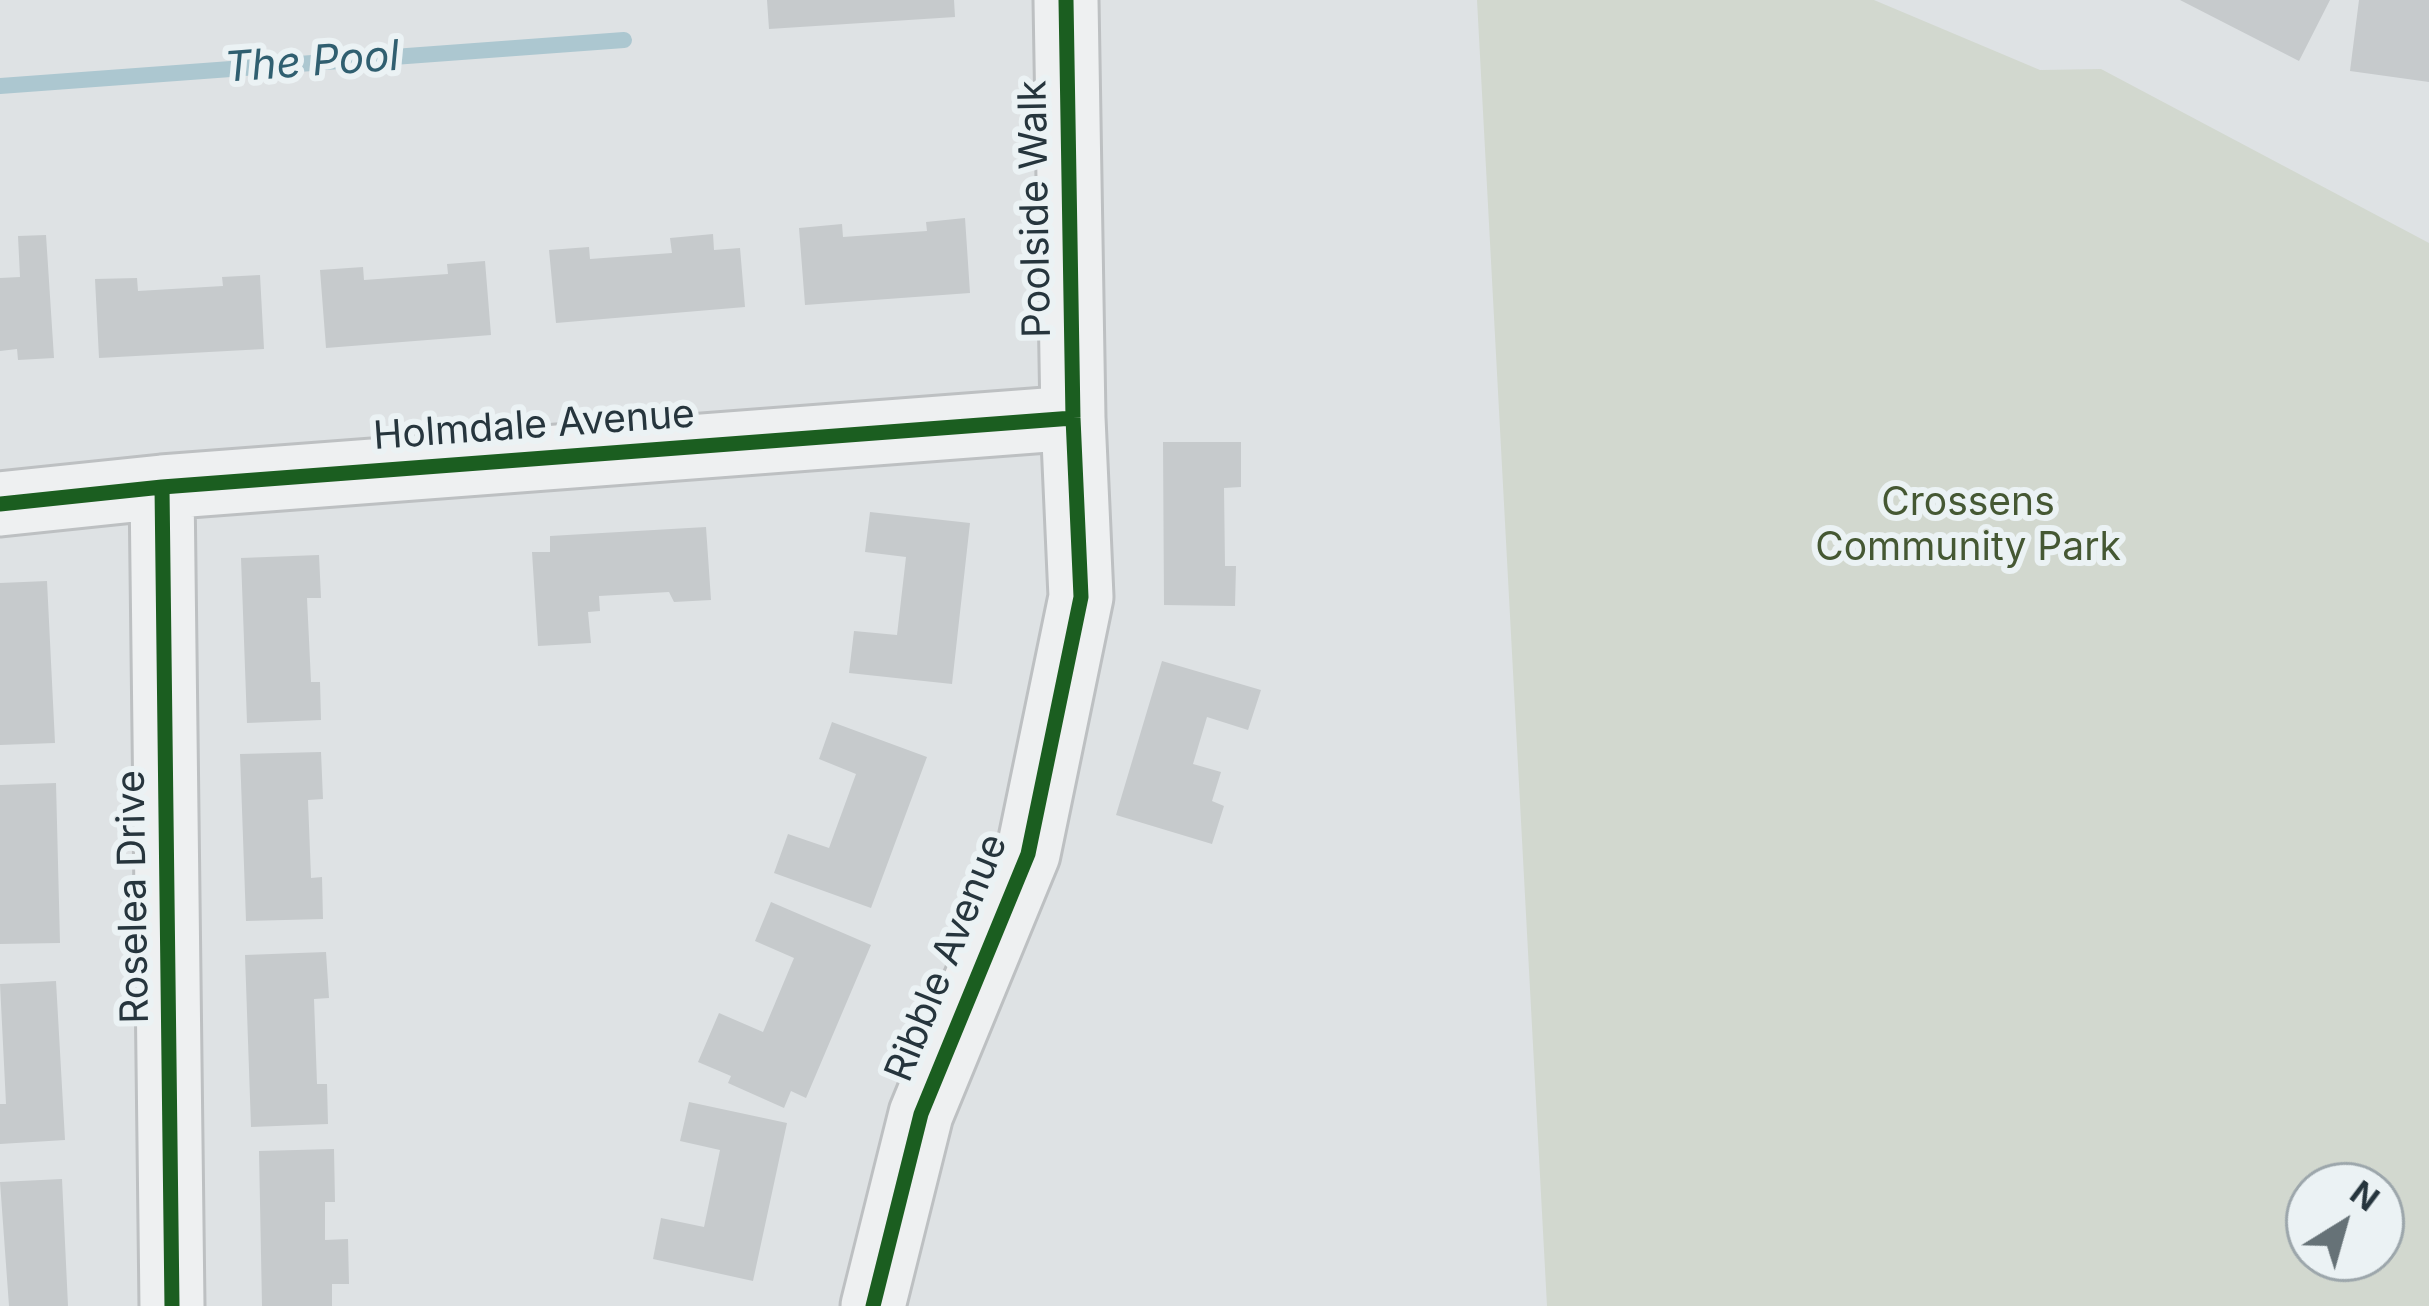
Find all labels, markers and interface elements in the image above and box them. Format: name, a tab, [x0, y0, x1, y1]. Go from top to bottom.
water label: The Pool	[223, 32, 401, 94]
street label: Poolside Walk	[1010, 80, 1062, 338]
street label: Holmdale Avenue	[372, 391, 696, 461]
park label: Crossens Community Park	[1815, 480, 2121, 571]
street label: Roselea Drive	[108, 770, 160, 1024]
street label: Ribble Avenue	[876, 828, 1018, 1088]
north arrow	[2285, 1162, 2405, 1282]
text: N	[2343, 1172, 2387, 1219]

